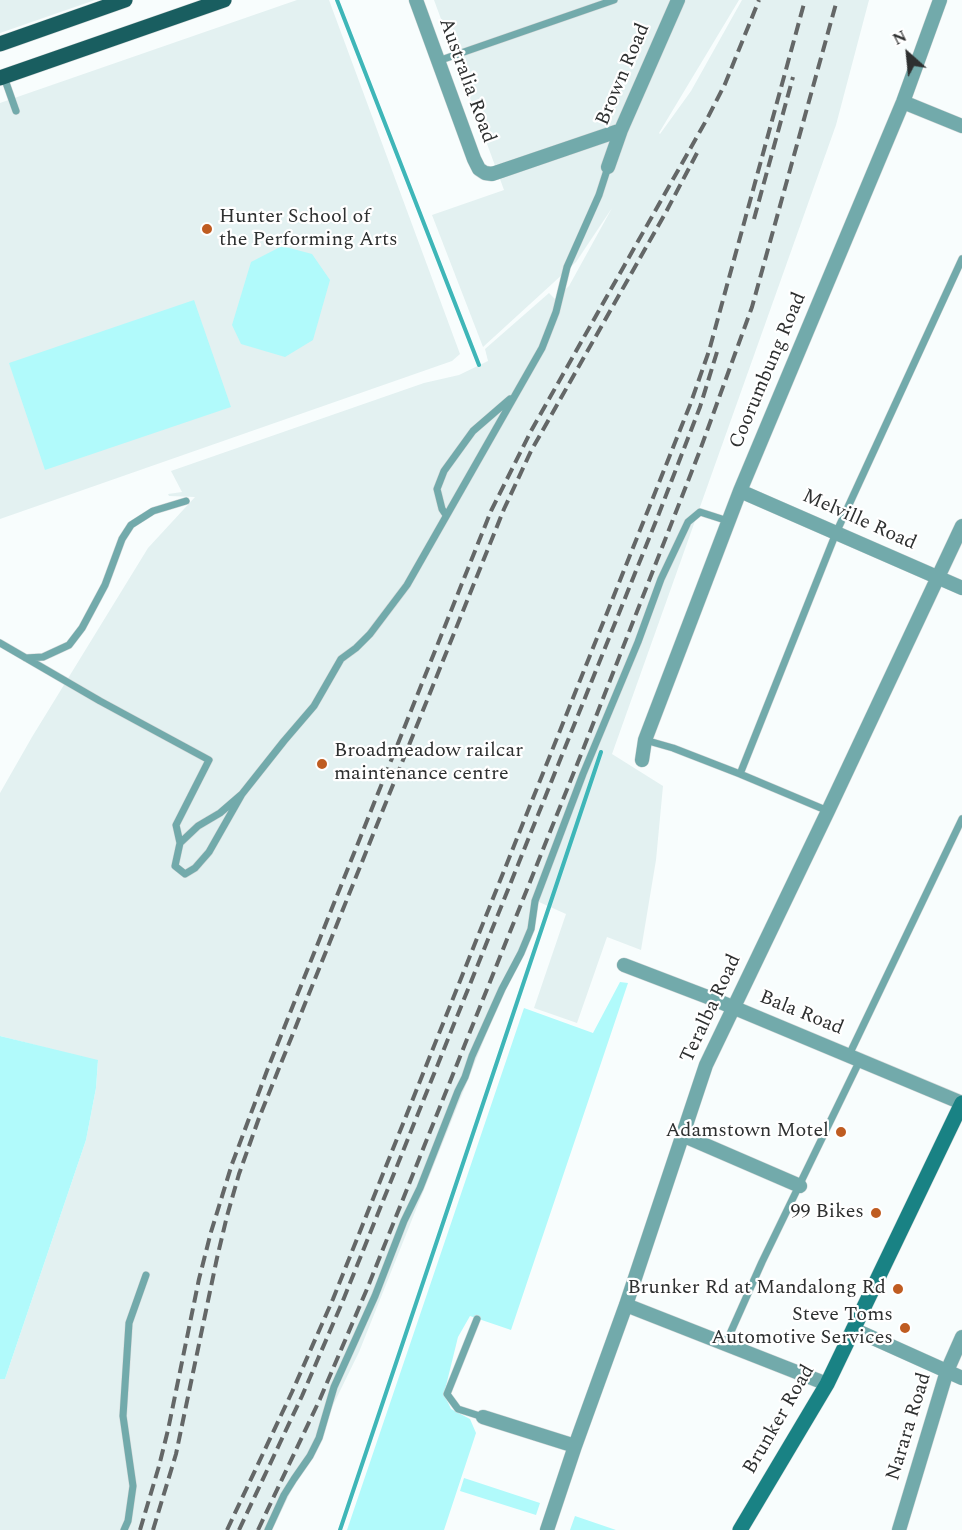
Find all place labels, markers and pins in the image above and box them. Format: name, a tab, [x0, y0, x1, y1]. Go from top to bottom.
place label: Hunter School of the Performing Arts	[219, 206, 398, 253]
marker: Hunter School of the Performing Arts	[200, 222, 214, 236]
place label: Broadmeadow railcar maintenance centre	[334, 740, 523, 787]
marker: Broadmeadow railcar maintenance centre	[315, 757, 329, 771]
place label: Adamstown Motel	[666, 1120, 829, 1144]
marker: Adamstown Motel	[834, 1125, 848, 1139]
place label: 99 Bikes	[791, 1201, 864, 1225]
marker: 99 Bikes	[869, 1206, 883, 1220]
place label: Brunker Rd at Mandalong Rd	[627, 1277, 886, 1301]
marker: Brunker Rd at Mandalong Rd	[891, 1282, 905, 1296]
place label: Steve Toms Automotive Services	[711, 1304, 893, 1351]
marker: Steve Toms Automotive Services	[898, 1321, 912, 1335]

